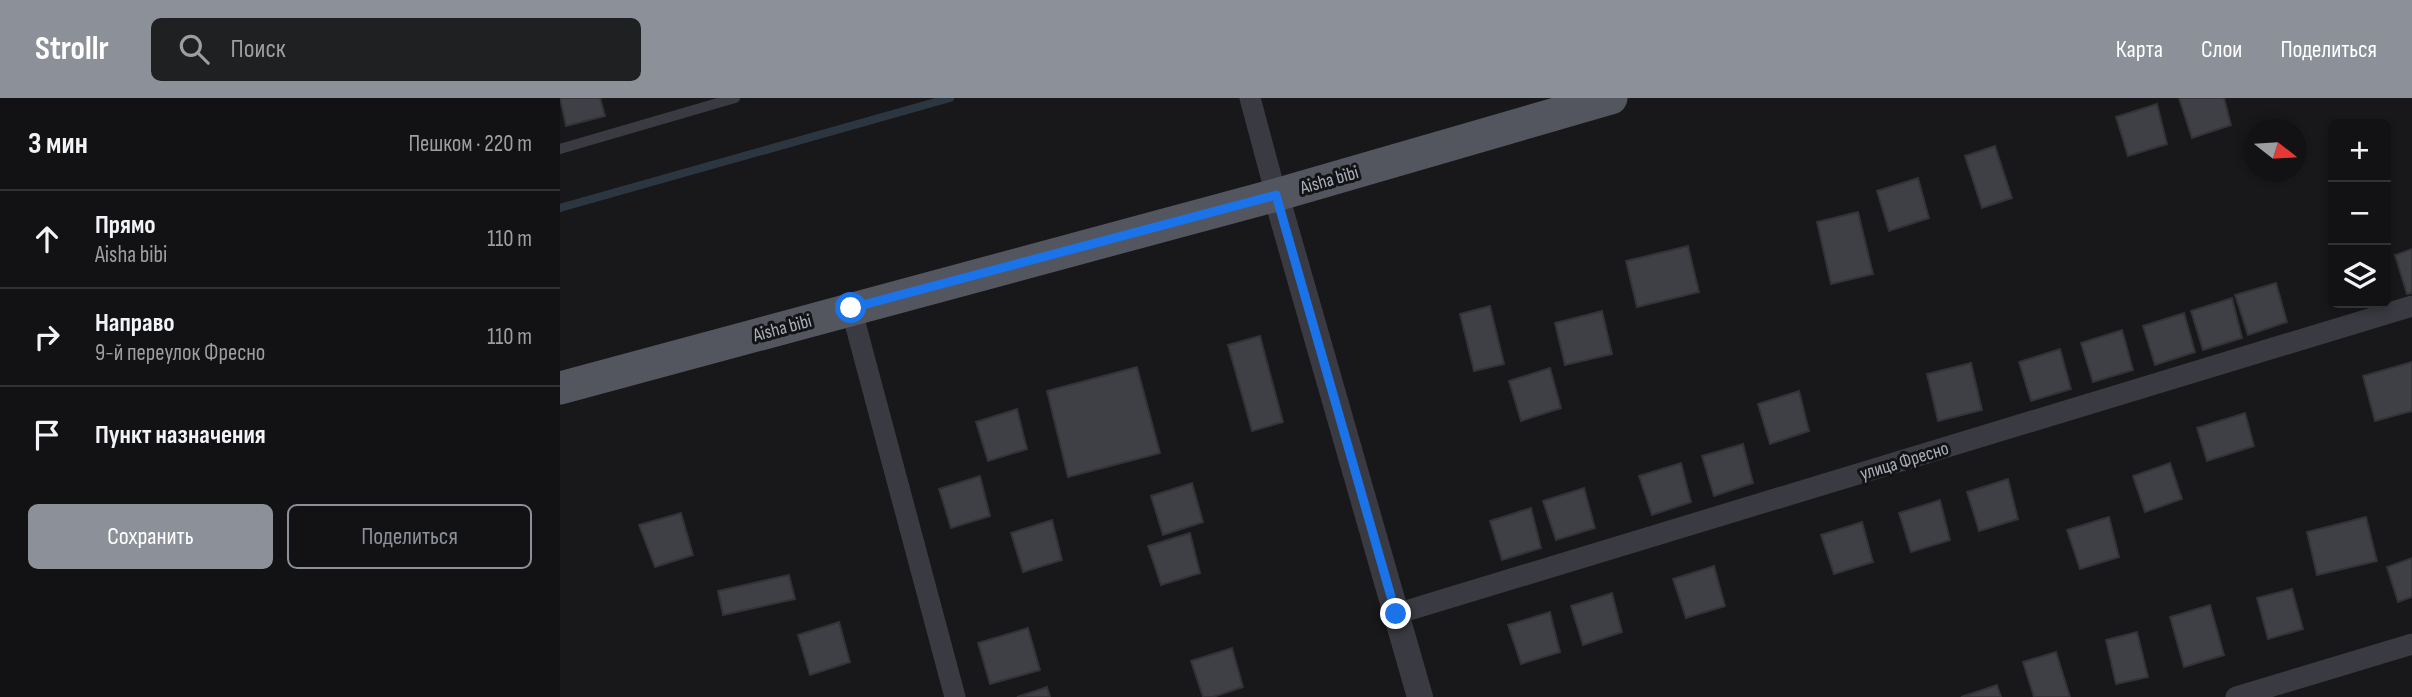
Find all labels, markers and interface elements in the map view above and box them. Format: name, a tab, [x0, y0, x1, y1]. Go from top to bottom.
search box	[151, 18, 641, 81]
text: Strollr	[35, 29, 109, 69]
icon: search	[175, 30, 213, 68]
text: Поиск	[231, 34, 286, 65]
text: Карта	[2116, 35, 2163, 64]
text: Слои	[2201, 35, 2242, 64]
text: Поделиться	[2280, 35, 2377, 64]
north arrow	[2244, 119, 2307, 182]
map controls	[2328, 119, 2391, 308]
button: +	[2328, 119, 2391, 182]
text: 3 мин	[28, 126, 88, 162]
text: Пешком · 220 m	[408, 130, 532, 158]
street label: Aisha bibi	[1297, 161, 1361, 200]
button: −	[2328, 182, 2391, 245]
text: Прямо	[95, 210, 156, 241]
icon: ahead	[28, 220, 66, 258]
text: 110 m	[487, 225, 532, 253]
text: Aisha bibi	[95, 241, 167, 269]
button: layers	[2328, 245, 2391, 308]
route start	[835, 292, 866, 323]
text: Направо	[95, 308, 174, 339]
street label: Aisha bibi	[750, 310, 814, 348]
icon: right	[28, 318, 66, 356]
text: 110 m	[487, 323, 532, 351]
text: 9-й переулок Фресно	[95, 339, 265, 367]
icon: arrive	[28, 416, 66, 454]
text: Пункт назначения	[95, 420, 266, 451]
street label: улица Фресно	[1857, 437, 1952, 486]
button: Сохранить	[28, 504, 273, 569]
button: Поделиться	[287, 504, 532, 569]
route end	[1380, 598, 1411, 629]

